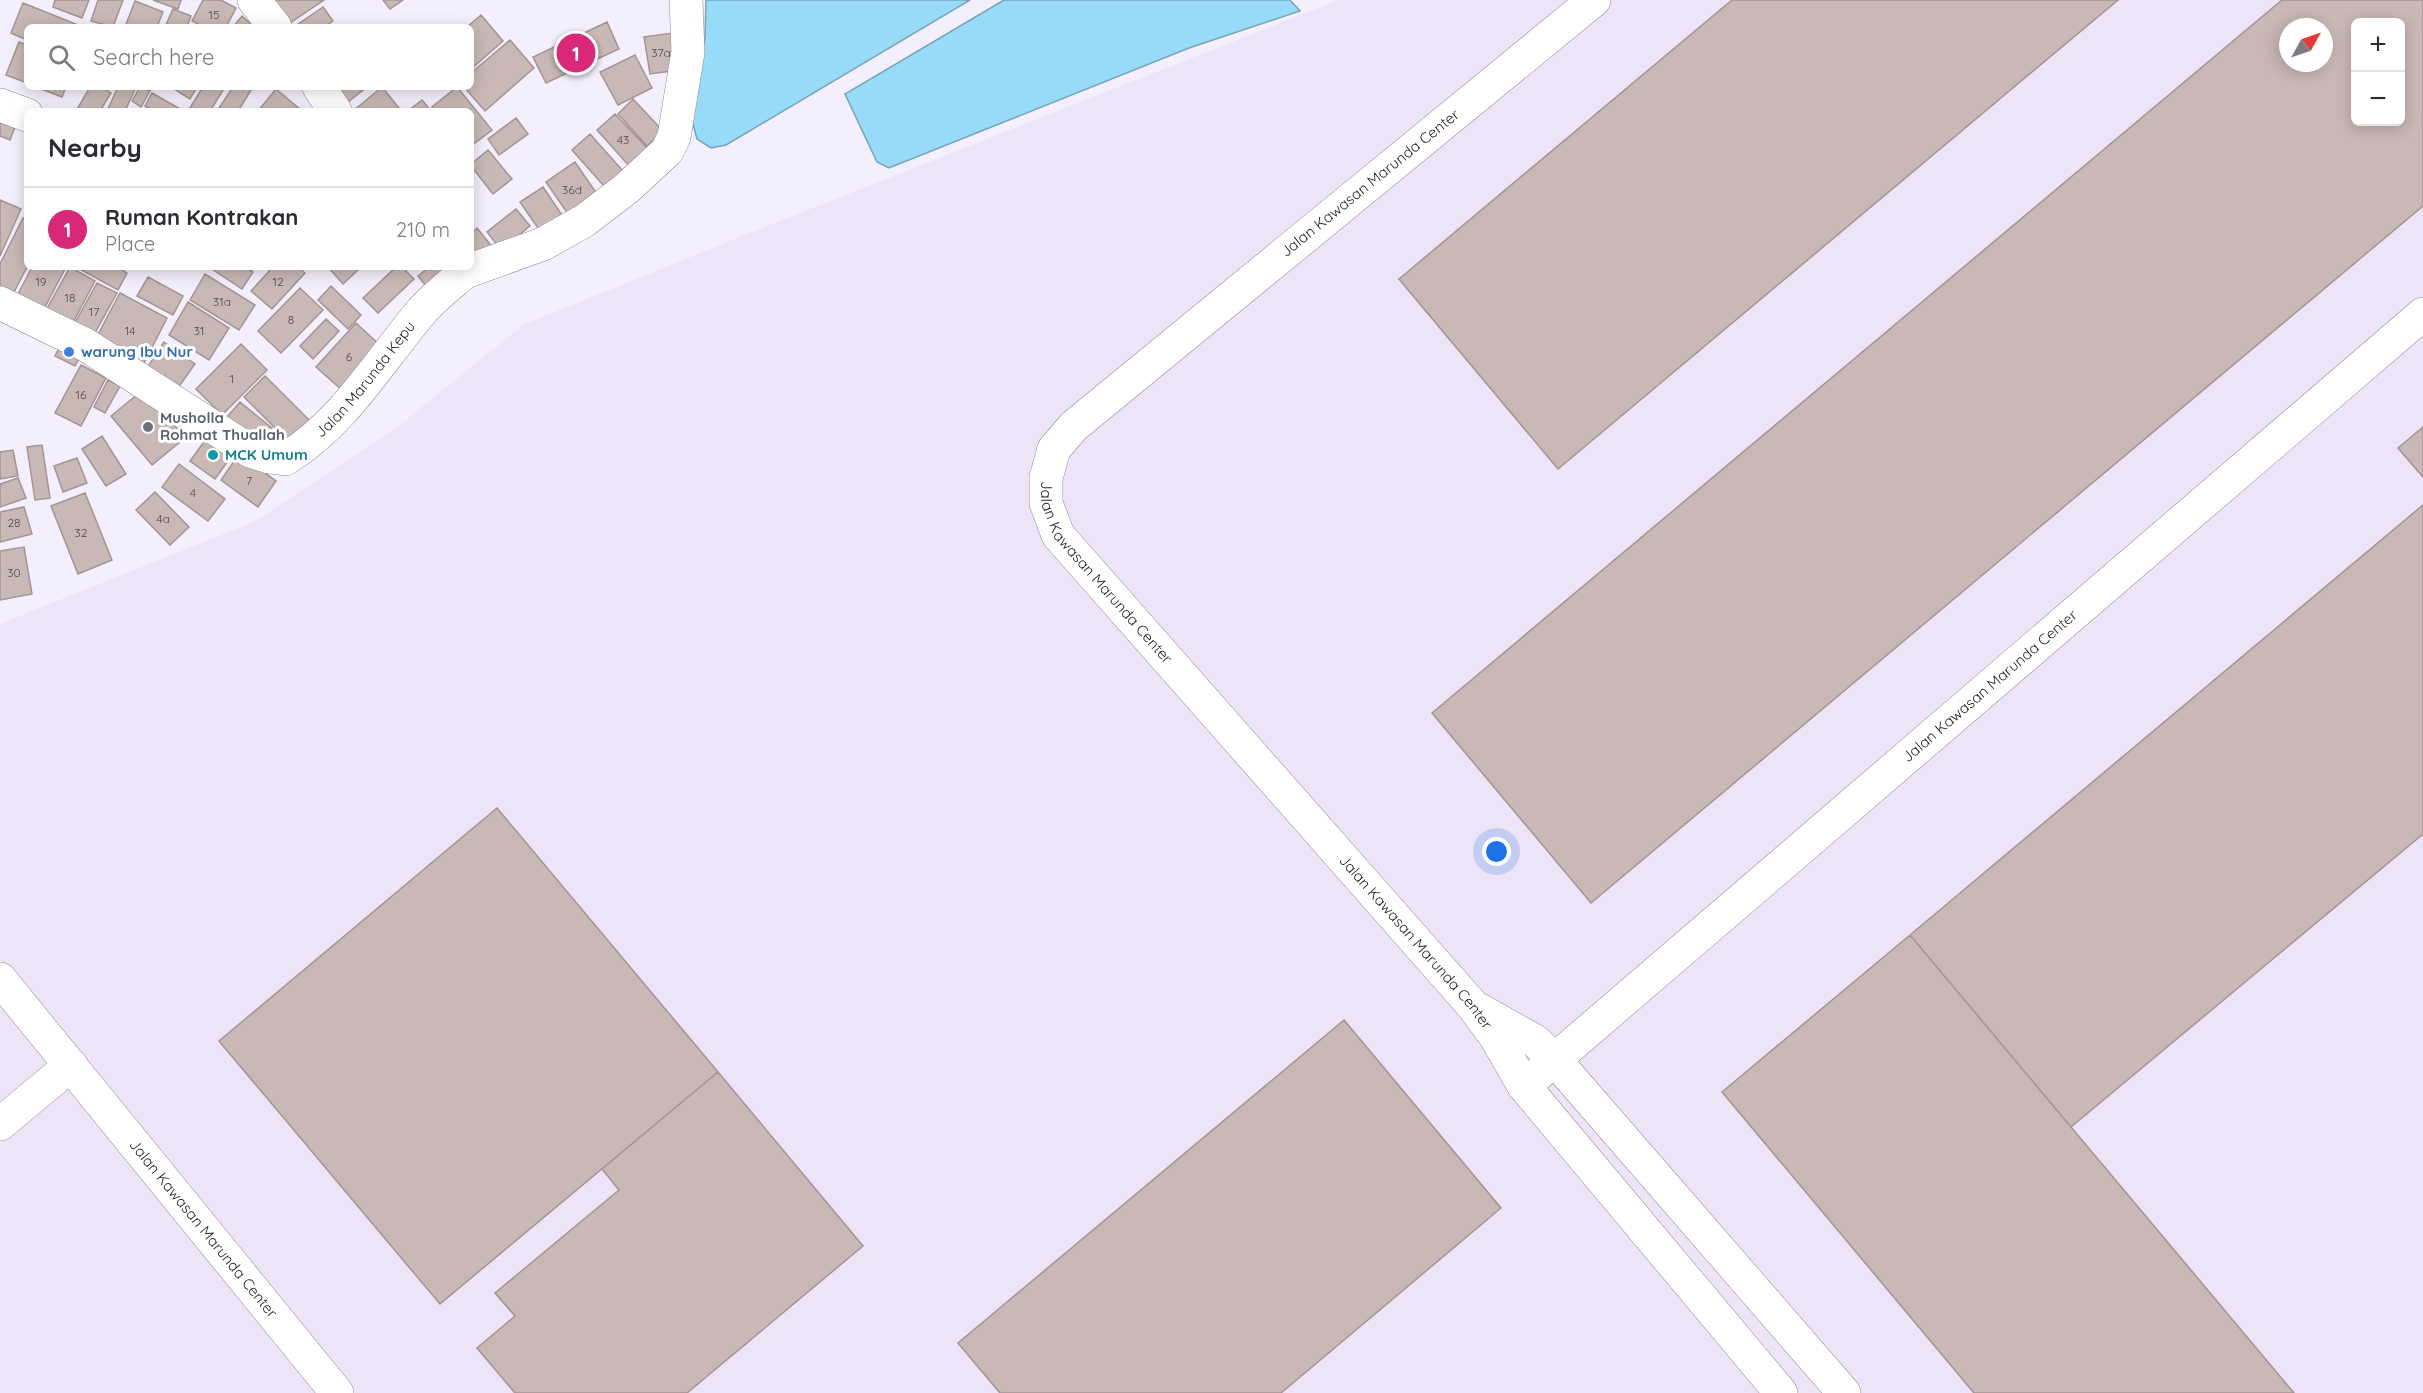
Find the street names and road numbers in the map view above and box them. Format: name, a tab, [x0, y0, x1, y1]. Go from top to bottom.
street label: Jalan Kawasan Marunda Center	[1276, 104, 1463, 261]
street label: Jalan Marunda Kepu	[311, 317, 419, 441]
street label: Jalan Kawasan Marunda Center	[1037, 481, 1177, 667]
street label: Jalan Kawasan Marunda Center	[1898, 605, 2081, 766]
street label: Jalan Kawasan Marunda Center	[1335, 851, 1497, 1033]
street label: Jalan Kawasan Marunda Center	[125, 1135, 282, 1322]

